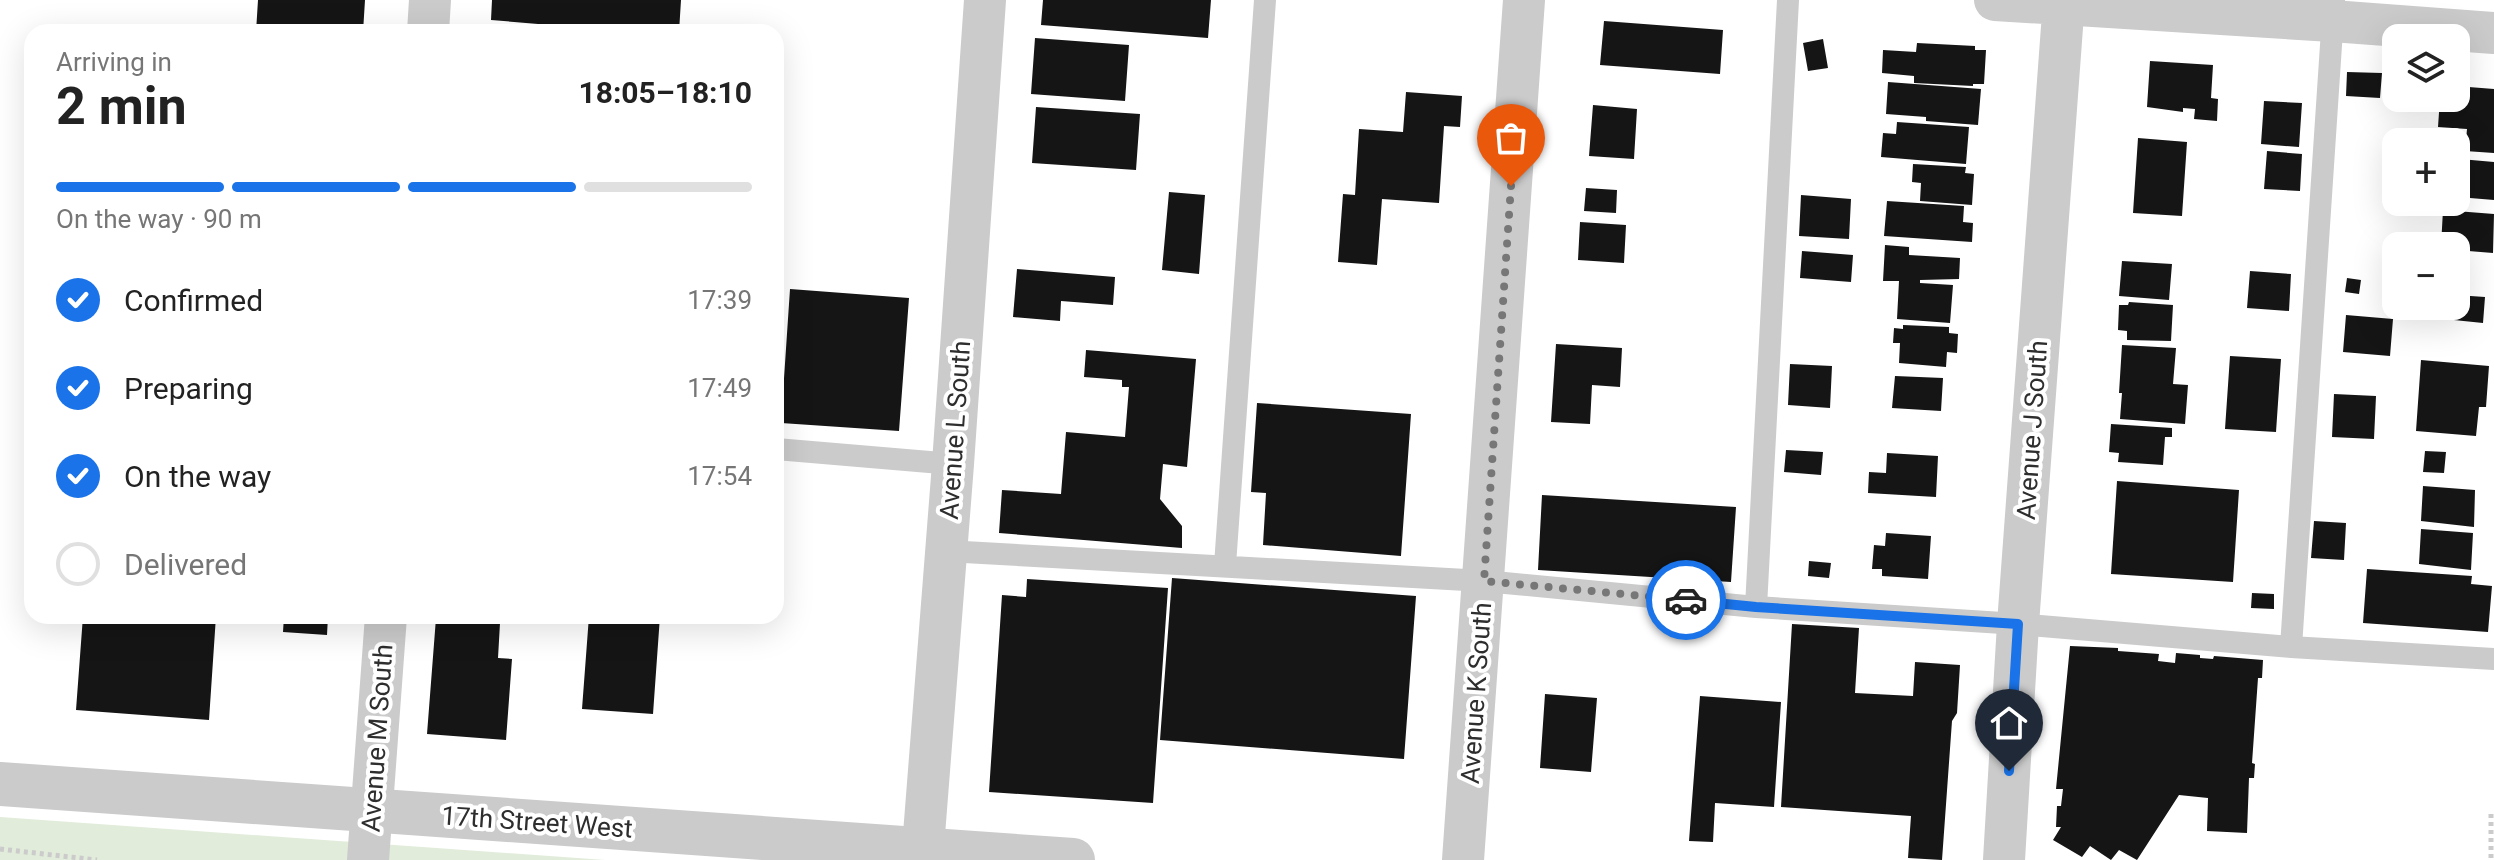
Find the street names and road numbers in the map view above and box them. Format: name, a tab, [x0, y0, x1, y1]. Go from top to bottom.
street label: Avenue L South	[934, 339, 976, 521]
street label: Avenue J South	[2011, 339, 2053, 521]
street label: Avenue K South	[1455, 601, 1497, 785]
street label: Avenue M South	[355, 643, 399, 833]
street label: 17th Street West	[440, 800, 634, 844]

